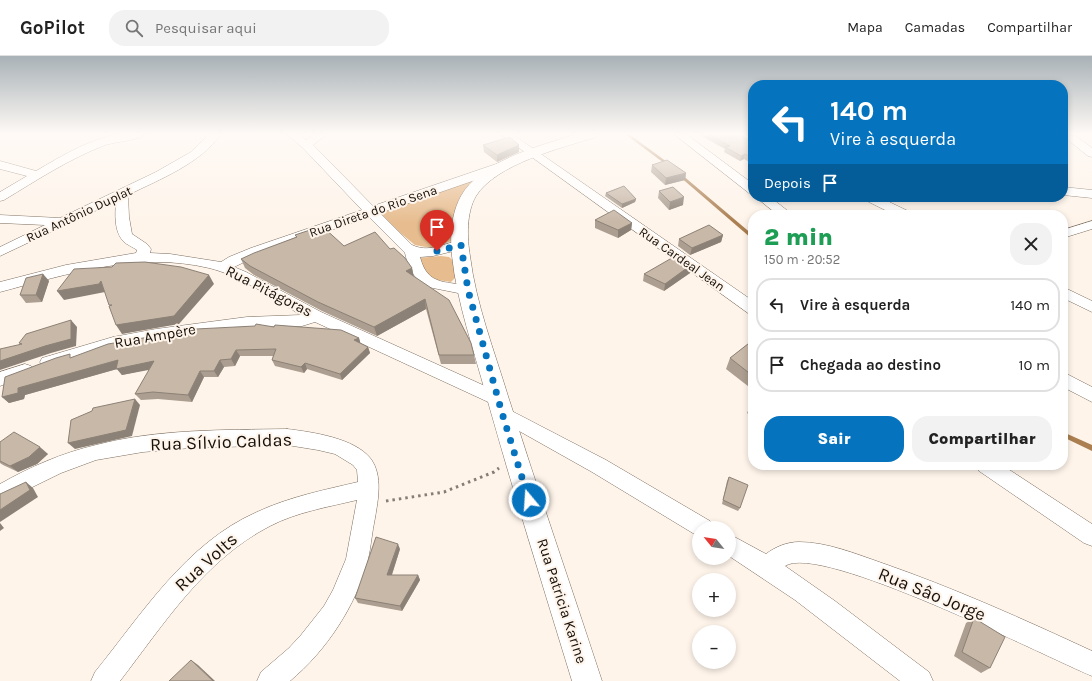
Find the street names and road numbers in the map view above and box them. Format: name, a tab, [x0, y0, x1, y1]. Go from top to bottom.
street label: Rua Direta do Rio Sena	[307, 182, 439, 240]
street label: Rua Antônio Duplat	[24, 183, 134, 245]
street label: Rua Cardeal Jean	[636, 224, 728, 294]
street label: Rua Pitágoras	[223, 261, 315, 321]
street label: Rua Ampère	[113, 320, 197, 352]
street label: Rua Sílvio Caldas	[150, 429, 292, 455]
street label: Rua Volts	[170, 528, 242, 596]
street label: Rua Patricia Karine	[533, 536, 591, 666]
street label: Rua Sâo Jorge	[875, 562, 989, 626]

